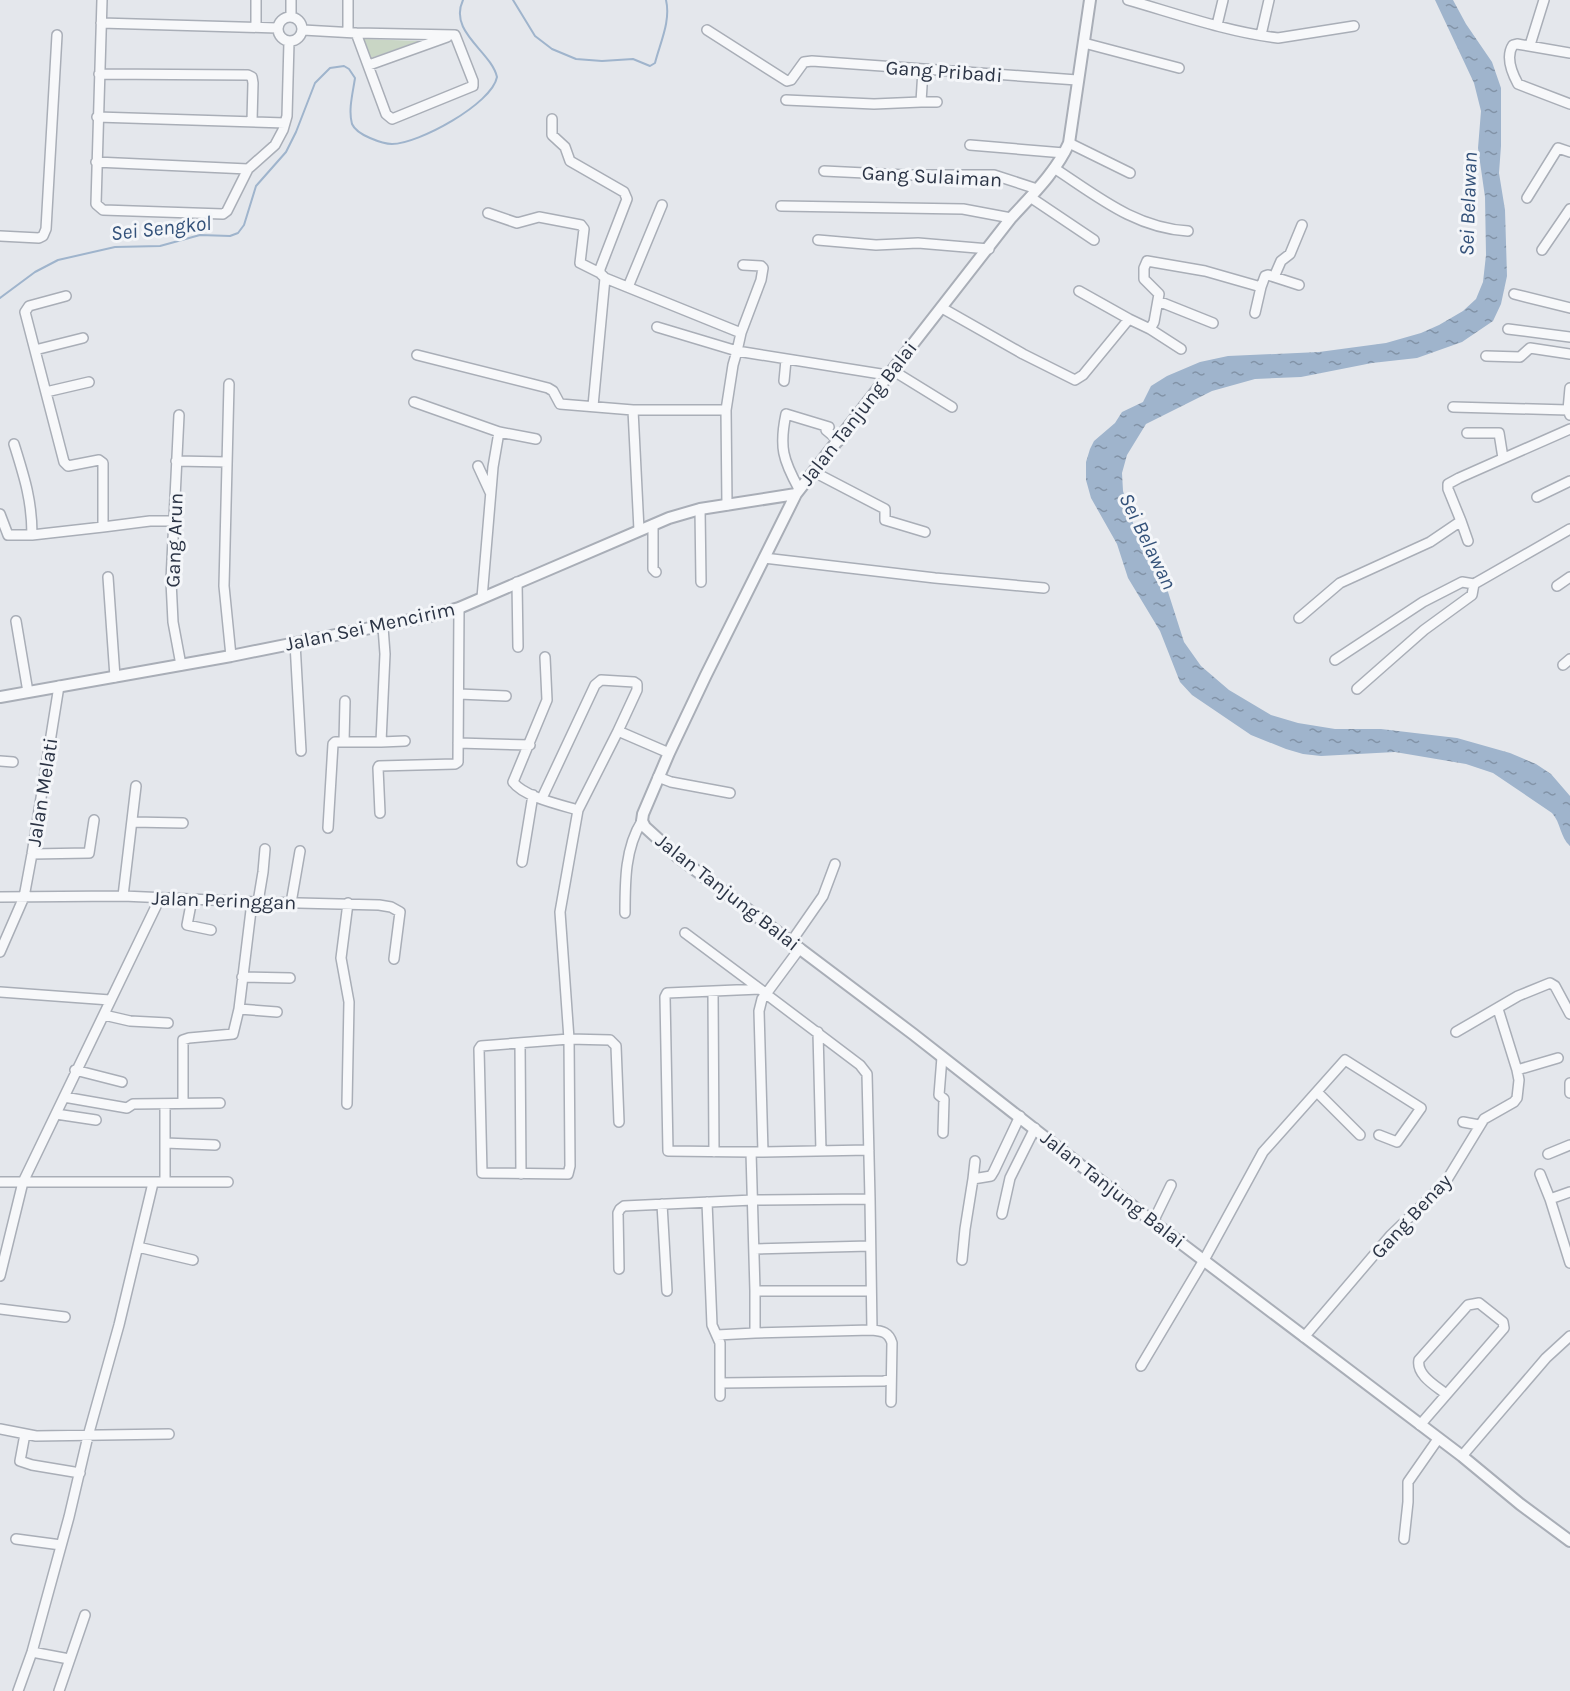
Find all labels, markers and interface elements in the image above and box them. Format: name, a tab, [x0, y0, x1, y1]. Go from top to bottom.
street label: Gang Pribadi	[885, 56, 1003, 87]
water label: Sei Belawan	[1454, 151, 1482, 257]
street label: Gang Sulaiman	[861, 161, 1003, 192]
water label: Sei Sengkol	[110, 211, 212, 245]
street label: Jalan Tanjung Balai	[795, 337, 922, 490]
water label: Sei Belawan	[1114, 489, 1182, 593]
street label: Gang Arun	[161, 492, 188, 588]
street label: Jalan Sei Mencirim	[283, 597, 457, 656]
street label: Jalan Melati	[23, 736, 62, 848]
street label: Jalan Tanjung Balai	[651, 829, 804, 956]
street label: Jalan Peringgan	[151, 886, 297, 915]
street label: Jalan Tanjung Balai	[1036, 1126, 1189, 1253]
street label: Gang Benay	[1366, 1169, 1456, 1263]

